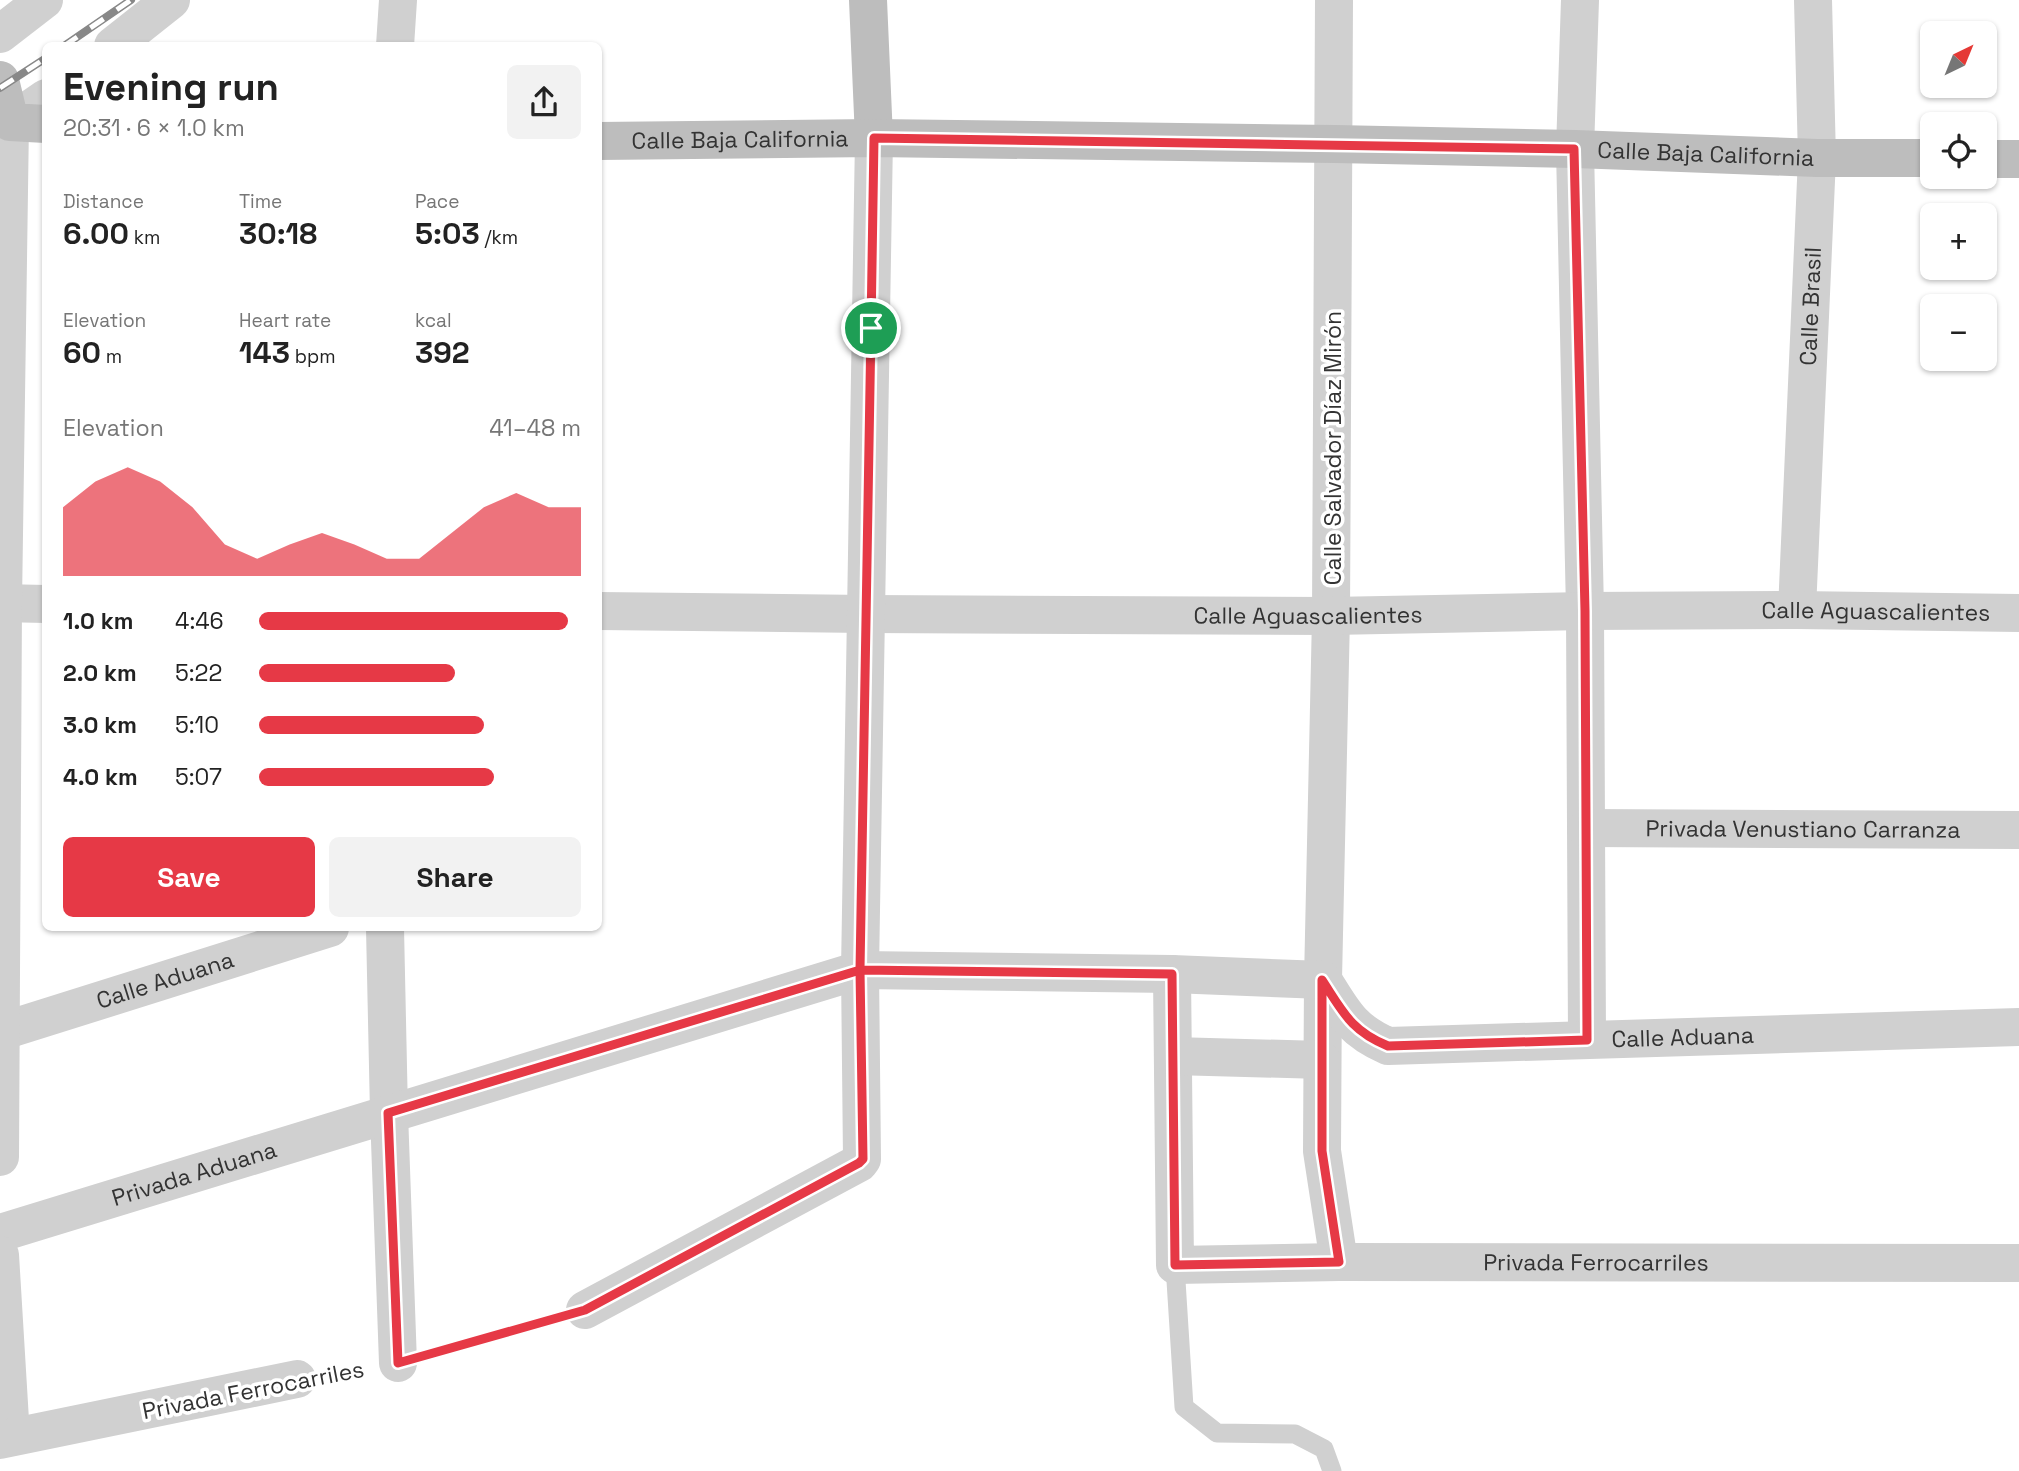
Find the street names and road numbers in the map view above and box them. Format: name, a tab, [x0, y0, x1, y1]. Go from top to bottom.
street label: Calle Baja California	[631, 123, 849, 156]
street label: Calle Baja California	[1597, 135, 1815, 173]
street label: Calle Brasil	[1793, 246, 1828, 366]
street label: Calle Salvador Díaz Mirón	[1318, 311, 1348, 585]
street label: Calle Aguascalientes	[1761, 595, 1990, 628]
street label: Calle Aguascalientes	[1194, 599, 1423, 631]
street label: Privada Venustiano Carranza	[1646, 813, 1960, 845]
street label: Calle Aduana	[93, 944, 237, 1016]
street label: Calle Aduana	[1611, 1020, 1754, 1054]
street label: Privada Aduana	[108, 1134, 280, 1213]
street label: Privada Ferrocarriles	[1483, 1247, 1709, 1278]
street label: Privada Ferrocarriles	[140, 1354, 366, 1426]

